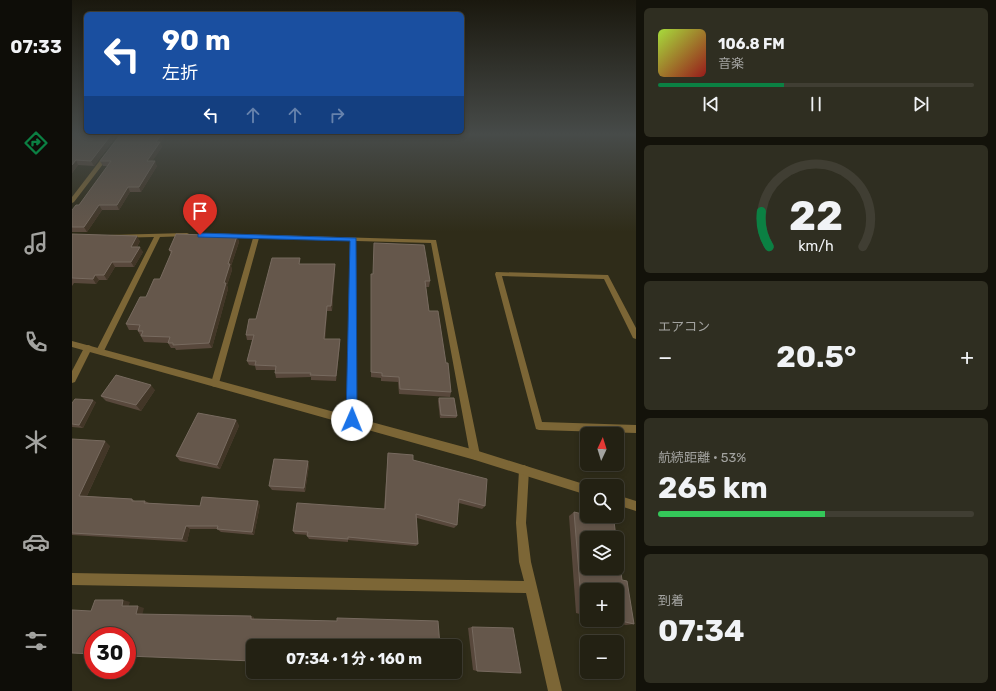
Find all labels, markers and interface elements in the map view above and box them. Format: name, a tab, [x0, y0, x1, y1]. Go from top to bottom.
text: 90 m	[162, 24, 231, 57]
icon: left	[96, 28, 148, 80]
text: 106.8 FM	[718, 35, 785, 53]
text: 07:33	[10, 36, 62, 58]
text: 音楽	[718, 56, 744, 71]
text: 左折	[162, 62, 198, 84]
icon: previous	[700, 93, 722, 115]
icon: pause	[805, 93, 827, 115]
icon: next	[910, 93, 932, 115]
icon: left	[200, 104, 222, 126]
icon: ahead	[242, 104, 264, 126]
icon: ahead	[284, 104, 306, 126]
icon: right	[326, 104, 348, 126]
icon: directions	[22, 129, 50, 157]
text: 22	[789, 191, 843, 240]
pin	[183, 194, 217, 235]
icon: arrive	[189, 200, 211, 222]
icon: music	[22, 229, 50, 257]
text: km/h	[798, 237, 834, 254]
text: エアコン	[658, 319, 710, 334]
icon: phone	[22, 328, 50, 356]
text: 20.5°	[776, 339, 856, 375]
text: −	[658, 344, 672, 371]
text: +	[960, 344, 974, 371]
position arrow	[331, 399, 373, 441]
north arrow	[580, 427, 624, 471]
map controls	[580, 427, 624, 679]
icon: climate	[22, 428, 50, 456]
text: 航続距離 · 53%	[658, 450, 746, 465]
text: 265 km	[658, 470, 768, 506]
button: search	[580, 479, 624, 523]
icon: car	[22, 528, 50, 556]
button: layers	[580, 531, 624, 575]
button: +	[580, 583, 624, 627]
text: 到着	[658, 593, 684, 608]
text: 07:34	[658, 613, 745, 649]
icon: filters	[22, 627, 50, 655]
speed limit sign: 30	[84, 627, 136, 679]
button: −	[580, 635, 624, 679]
text: 07:34 · 1 分 · 160 m	[286, 650, 422, 668]

